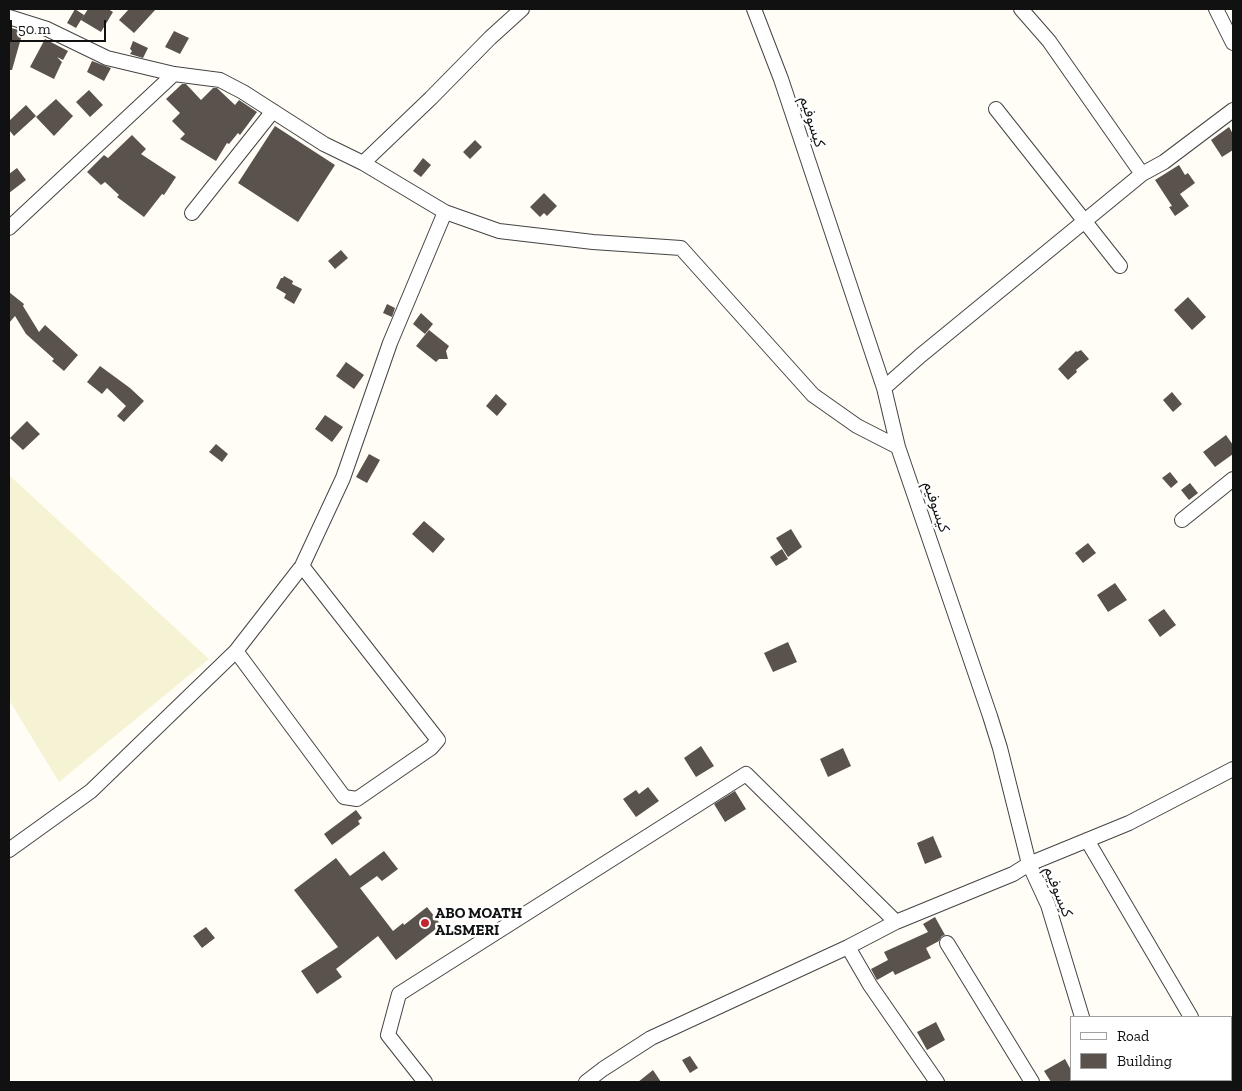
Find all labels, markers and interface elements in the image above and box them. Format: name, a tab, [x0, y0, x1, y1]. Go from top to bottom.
scale bar	[12, 10, 109, 42]
text: 50 m	[18, 20, 51, 38]
street label: كيسوفيم	[795, 94, 829, 150]
street label: كيسوفيم	[919, 479, 953, 535]
street label: كيسوفيم	[1040, 864, 1076, 920]
place label: ABO MOATH ALSMERI	[435, 905, 522, 940]
marker: ABO MOATH ALSMERI	[419, 917, 431, 929]
legend	[1070, 1016, 1232, 1081]
text: Road	[1117, 1027, 1149, 1045]
text: Building	[1117, 1052, 1172, 1070]

